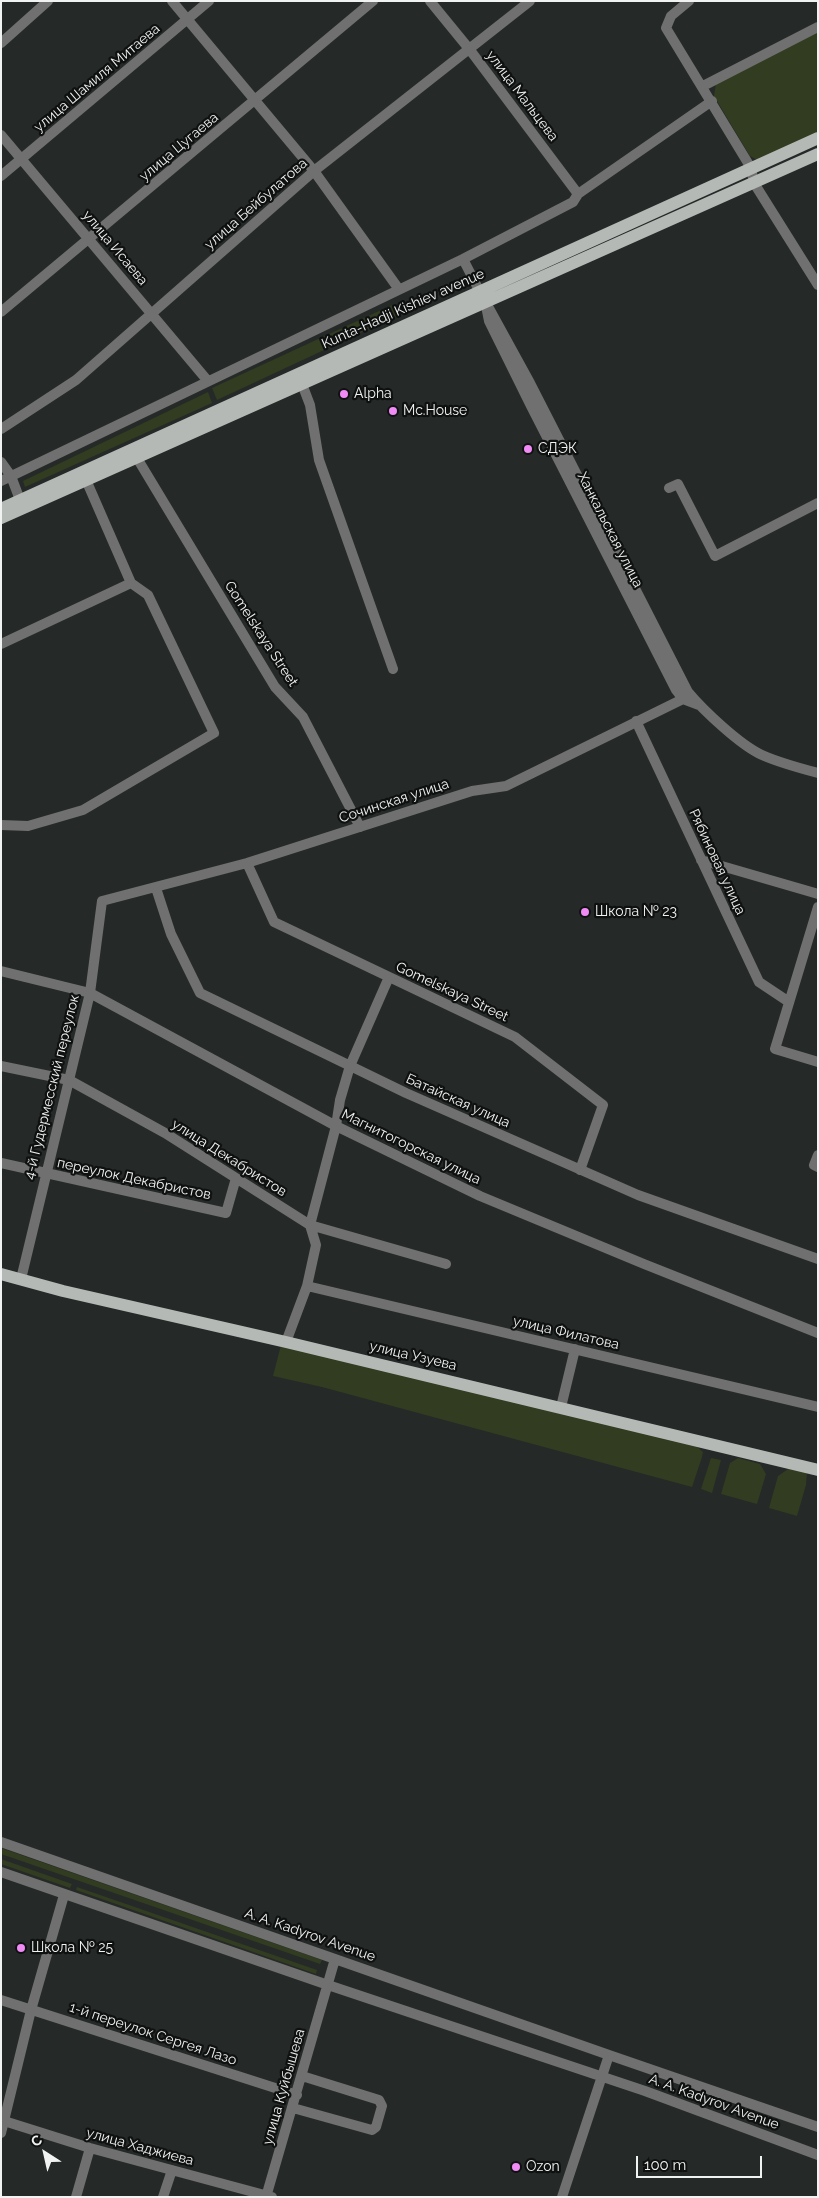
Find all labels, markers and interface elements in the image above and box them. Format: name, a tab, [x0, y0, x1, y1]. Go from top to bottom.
street label: улица Шамиля Митаева	[31, 20, 163, 136]
street label: улица Мальцева	[482, 47, 562, 145]
street label: улица Цугаева	[136, 109, 222, 185]
street label: улица Бейбулатова	[201, 155, 311, 253]
street label: улица Исаева	[79, 207, 151, 289]
street label: Kunta-Hadji Kishiev avenue	[319, 265, 487, 353]
place label: Alpha	[354, 386, 392, 402]
marker: Alpha	[338, 388, 350, 400]
place label: Mc.House	[403, 403, 467, 419]
marker: Mc.House	[387, 405, 399, 417]
place label: СДЭК	[538, 441, 577, 457]
marker: СДЭК	[522, 443, 534, 455]
street label: Ханкальская улица	[574, 469, 646, 591]
street label: Gomelskaya Street	[221, 578, 301, 690]
street label: Сочинская улица	[337, 775, 451, 827]
street label: Рябиновая улица	[685, 806, 749, 918]
place label: Школа № 23	[595, 904, 677, 920]
marker: Школа № 23	[579, 906, 591, 918]
street label: Gomelskaya Street	[393, 959, 511, 1025]
street label: 4-й Гудермесский переулок	[21, 993, 83, 1181]
street label: Батайская улица	[403, 1071, 513, 1131]
street label: Магнитогорская улица	[339, 1106, 483, 1188]
street label: улица Декабристов	[168, 1116, 290, 1200]
street label: переулок Декабристов	[56, 1154, 212, 1204]
street label: улица Филатова	[511, 1313, 621, 1353]
street label: улица Узуева	[368, 1338, 458, 1374]
street label: A. A. Kadyrov Avenue	[242, 1905, 378, 1965]
place label: Школа № 25	[31, 1940, 113, 1956]
marker: Школа № 25	[15, 1942, 27, 1954]
street label: 1-й переулок Сергея Лазо	[67, 1999, 239, 2069]
street label: улица Куйбышева	[259, 2027, 309, 2147]
street label: A. A. Kadyrov Avenue	[647, 2071, 781, 2133]
street label: улица Хаджиева	[84, 2125, 196, 2169]
north arrow	[20, 2128, 70, 2178]
text: С	[28, 2131, 45, 2150]
scale bar	[639, 2146, 765, 2178]
text: 100 m	[644, 2156, 686, 2174]
place label: Ozon	[526, 2159, 560, 2175]
marker: Ozon	[510, 2161, 522, 2173]

